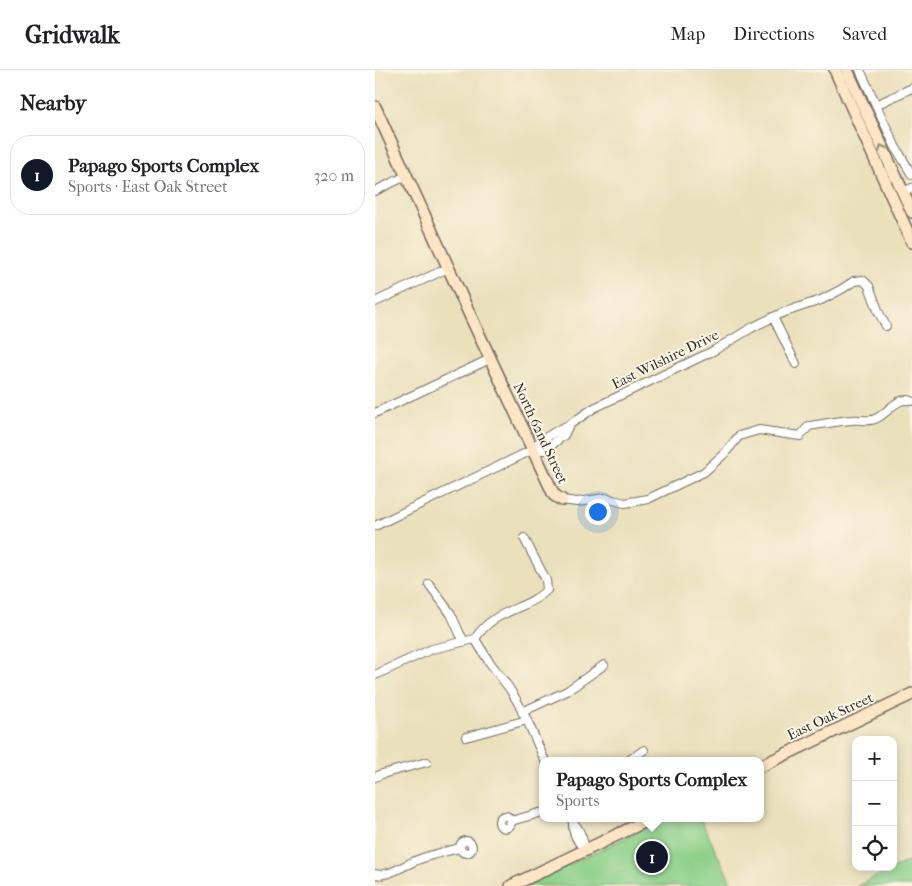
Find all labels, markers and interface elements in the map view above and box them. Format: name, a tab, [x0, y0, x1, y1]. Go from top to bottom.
text: Gridwalk	[25, 21, 120, 49]
text: Map	[671, 24, 705, 45]
text: Directions	[733, 24, 814, 45]
text: Saved	[842, 24, 887, 45]
text: Nearby	[20, 91, 86, 115]
one-way arrow	[878, 144, 889, 153]
text: Papago Sports Complex	[68, 155, 259, 177]
text: 1	[34, 166, 40, 185]
text: 320 m	[314, 166, 354, 185]
text: Sports · East Oak Street	[68, 177, 228, 196]
street label: East Wilshire Drive	[609, 326, 722, 393]
street label: North 62nd Street	[510, 380, 571, 487]
your location	[585, 499, 611, 525]
street label: East Oak Street	[785, 689, 876, 744]
map controls	[852, 736, 897, 871]
button: +	[852, 736, 897, 781]
popup	[539, 757, 764, 822]
text: Papago Sports Complex	[556, 769, 747, 791]
button: −	[852, 781, 897, 826]
text: Sports	[556, 791, 599, 810]
button: locate	[852, 826, 897, 871]
pin: 1	[636, 838, 668, 876]

